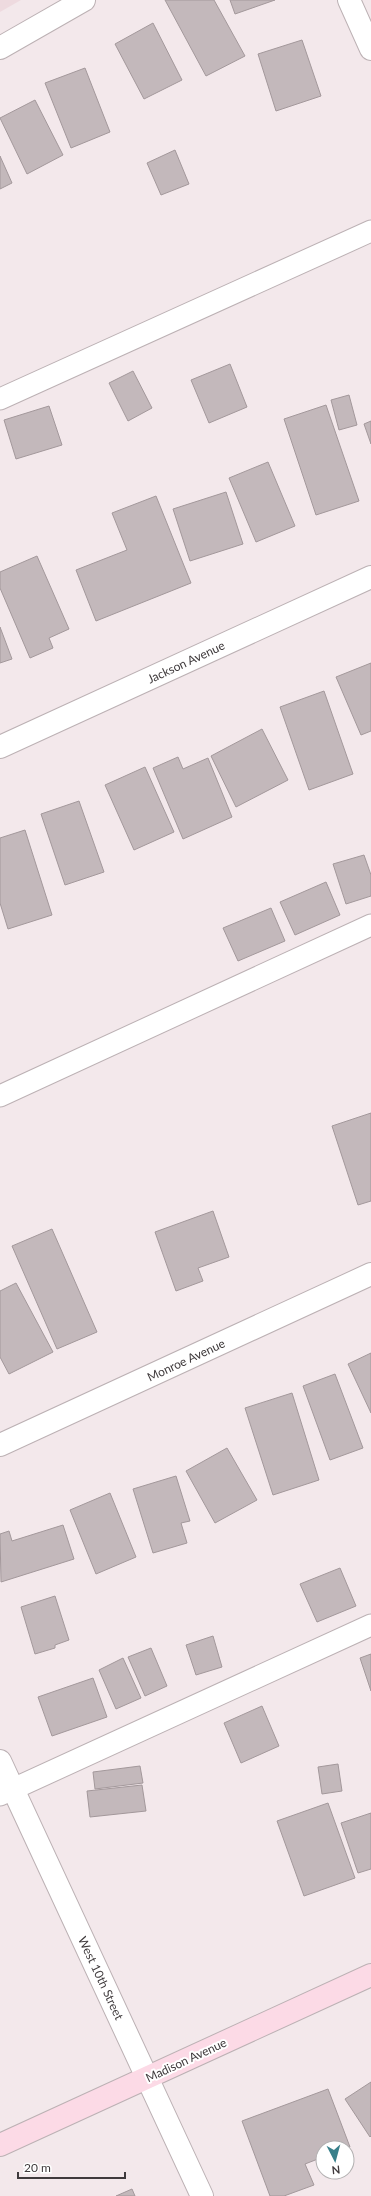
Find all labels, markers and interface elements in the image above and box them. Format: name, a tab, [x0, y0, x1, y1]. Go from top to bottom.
street label: Jackson Avenue	[145, 638, 227, 686]
street label: Monroe Avenue	[145, 1335, 227, 1385]
street label: West 10th Street	[75, 1934, 127, 2023]
street label: Madison Avenue	[143, 2035, 229, 2085]
north arrow	[315, 2140, 355, 2180]
scale bar	[18, 2154, 125, 2180]
text: 20 m	[24, 2160, 51, 2175]
text: N	[331, 2164, 341, 2177]

